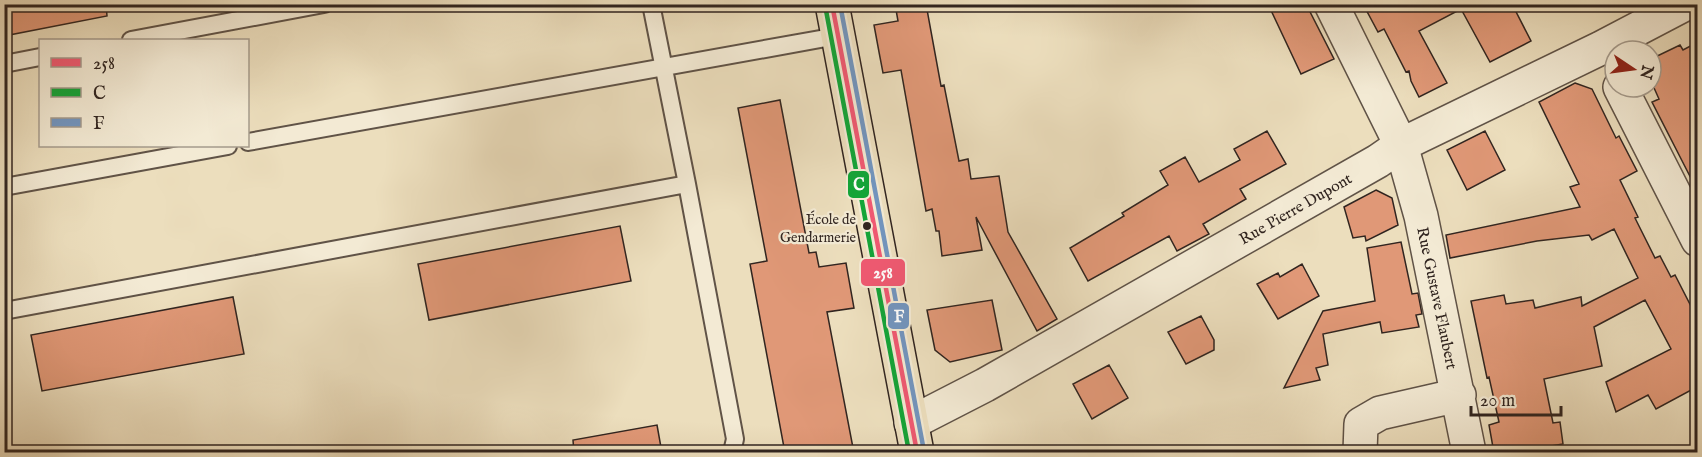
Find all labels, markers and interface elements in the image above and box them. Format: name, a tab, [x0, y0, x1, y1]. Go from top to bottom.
legend	[39, 39, 249, 147]
north arrow	[1603, 39, 1663, 99]
text: 258	[93, 53, 115, 76]
text: N	[1634, 62, 1657, 81]
text: C	[93, 83, 106, 106]
text: F	[93, 113, 105, 136]
street label: Rue Pierre Dupont	[1236, 169, 1356, 250]
line badge: C	[847, 170, 870, 199]
text: C	[853, 176, 865, 196]
place label: École de Gendarmerie	[780, 210, 857, 247]
marker: École de Gendarmerie	[861, 220, 873, 232]
street label: Rue Gustave Flaubert	[1411, 225, 1461, 372]
line badge: 258	[860, 258, 906, 287]
text: 258	[873, 264, 893, 284]
line badge: F	[887, 302, 910, 330]
text: F	[894, 308, 905, 328]
scale bar	[1471, 379, 1561, 417]
text: 20 m	[1480, 390, 1515, 413]

